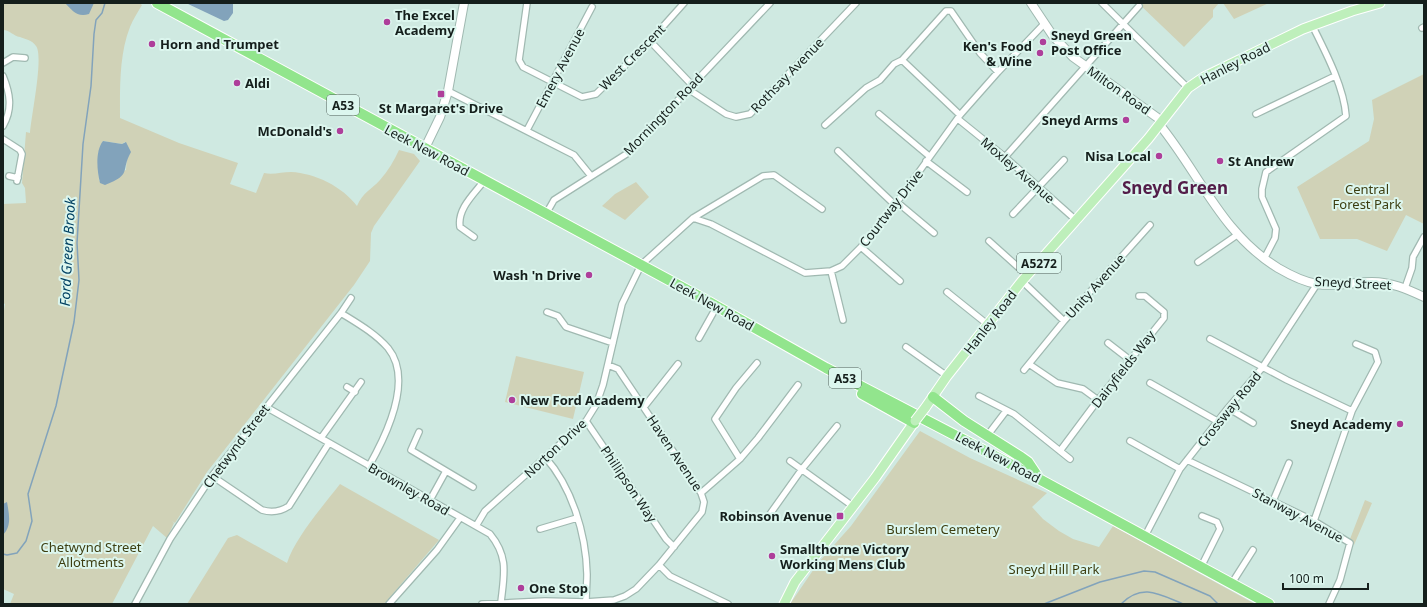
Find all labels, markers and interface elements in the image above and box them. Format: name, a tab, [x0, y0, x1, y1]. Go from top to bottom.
place label: The Excel Academy	[395, 6, 455, 39]
marker: The Excel Academy	[382, 17, 392, 27]
street label: West Crescent	[595, 20, 669, 94]
street label: Emery Avenue	[531, 25, 589, 111]
place label: Sneyd Green Post Office	[1051, 26, 1132, 59]
street label: Rothsay Avenue	[747, 34, 827, 116]
place label: Horn and Trumpet	[160, 35, 279, 53]
place label: Ken's Food & Wine	[963, 37, 1032, 70]
marker: Sneyd Green Post Office	[1038, 37, 1048, 47]
street label: Hanley Road	[1197, 38, 1273, 88]
marker: Horn and Trumpet	[147, 39, 157, 49]
marker: Ken's Food & Wine	[1035, 48, 1045, 58]
street label: Milton Road	[1084, 61, 1154, 119]
street label: Mornington Road	[619, 69, 707, 159]
place label: Aldi	[245, 74, 270, 92]
marker: Aldi	[232, 78, 242, 88]
marker: St Margaret's Drive	[436, 89, 446, 99]
road number: A53	[327, 95, 359, 115]
place label: St Margaret's Drive	[379, 99, 503, 117]
place label: Sneyd Arms	[1042, 111, 1118, 129]
marker: Sneyd Arms	[1121, 115, 1131, 125]
street label: Leek New Road	[381, 120, 473, 180]
place label: McDonald's	[257, 122, 332, 140]
marker: McDonald's	[335, 126, 345, 136]
street label: Moxley Avenue	[977, 133, 1059, 207]
place label: Nisa Local	[1085, 147, 1151, 165]
marker: Nisa Local	[1154, 151, 1164, 161]
place label: St Andrew	[1228, 152, 1294, 170]
marker: St Andrew	[1215, 156, 1225, 166]
street label: Courtway Drive	[855, 165, 927, 251]
district label: Sneyd Green	[1122, 176, 1228, 199]
park label: Central Forest Park	[1333, 180, 1401, 213]
water label: Ford Green Brook	[55, 196, 79, 307]
street label: Unity Avenue	[1061, 250, 1129, 322]
road number: A5272	[1017, 253, 1061, 273]
place label: Wash 'n Drive	[493, 266, 581, 284]
marker: Wash 'n Drive	[584, 270, 594, 280]
street label: Sneyd Street	[1314, 272, 1392, 294]
street label: Leek New Road	[667, 273, 757, 335]
street label: Hanley Road	[959, 286, 1021, 358]
street label: Dairyfields Way	[1087, 326, 1159, 412]
street label: Crossway Road	[1193, 367, 1265, 451]
road number: A53	[829, 368, 861, 388]
place label: New Ford Academy	[520, 391, 645, 409]
marker: New Ford Academy	[507, 395, 517, 405]
street label: Chetwynd Street	[198, 400, 274, 492]
street label: Haven Avenue	[643, 412, 707, 494]
street label: Norton Drive	[520, 414, 590, 482]
place label: Sneyd Academy	[1290, 415, 1393, 433]
marker: Sneyd Academy	[1395, 419, 1405, 429]
street label: Leek New Road	[952, 427, 1044, 487]
street label: Phillipson Way	[597, 442, 661, 526]
street label: Brownley Road	[365, 458, 453, 520]
street label: Stanway Avenue	[1249, 484, 1347, 546]
place label: Robinson Avenue	[719, 507, 832, 525]
marker: Robinson Avenue	[835, 511, 845, 521]
park label: Burslem Cemetery	[886, 520, 1000, 538]
park label: Chetwynd Street Allotments	[41, 538, 142, 571]
place label: Smallthorne Victory Working Mens Club	[780, 540, 910, 573]
marker: Smallthorne Victory Working Mens Club	[767, 551, 777, 561]
park label: Sneyd Hill Park	[1009, 560, 1099, 578]
scale bar	[1283, 565, 1368, 591]
text: 100 m	[1289, 570, 1324, 587]
place label: One Stop	[529, 579, 588, 597]
marker: One Stop	[516, 583, 526, 593]

